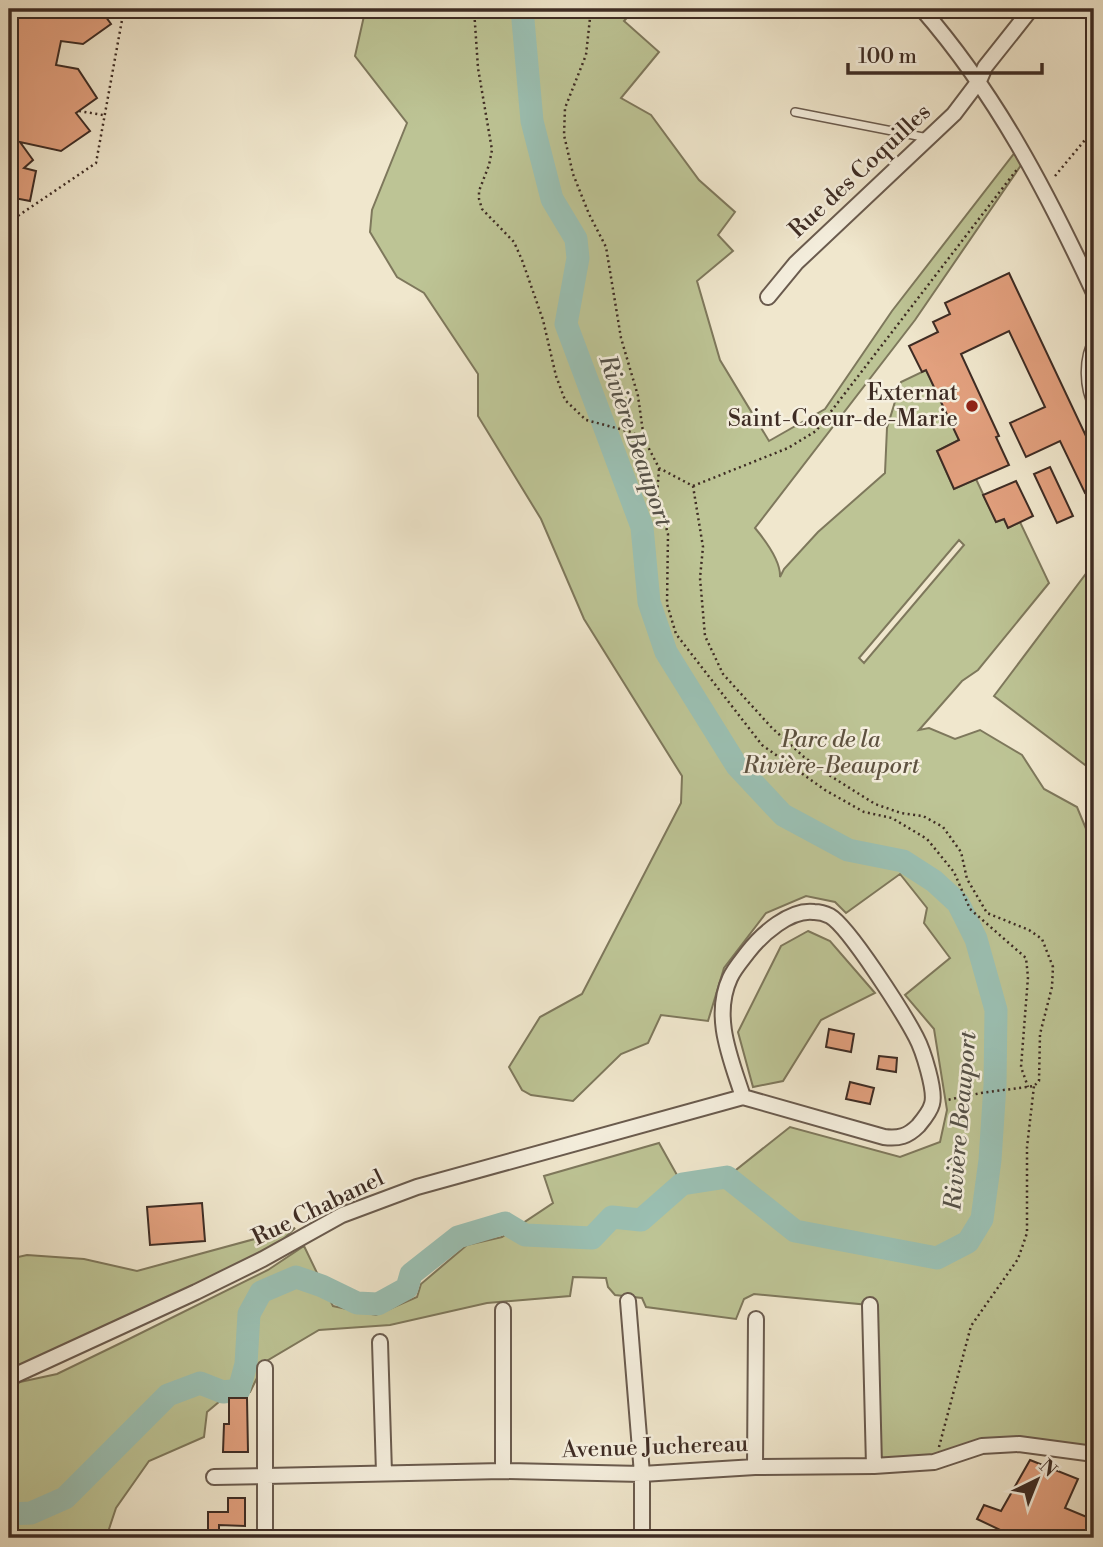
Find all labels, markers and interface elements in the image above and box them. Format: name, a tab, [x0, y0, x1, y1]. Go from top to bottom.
scale bar	[848, 32, 1042, 76]
text: 100 m	[858, 44, 917, 70]
street label: Rue des Coquilles	[783, 98, 937, 244]
water label: Rivière Beauport	[591, 350, 679, 532]
place label: Externat Saint-Coeur-de-Marie	[728, 379, 958, 433]
marker: Externat Saint-Coeur-de-Marie	[964, 398, 980, 414]
park label: Parc de la Rivière-Beauport	[742, 726, 920, 780]
water label: Rivière Beauport	[938, 1029, 984, 1213]
street label: Rue Chabanel	[247, 1164, 389, 1252]
street label: Avenue Juchereau	[560, 1430, 749, 1464]
north arrow	[1002, 1446, 1072, 1516]
text: N	[1034, 1454, 1062, 1482]

